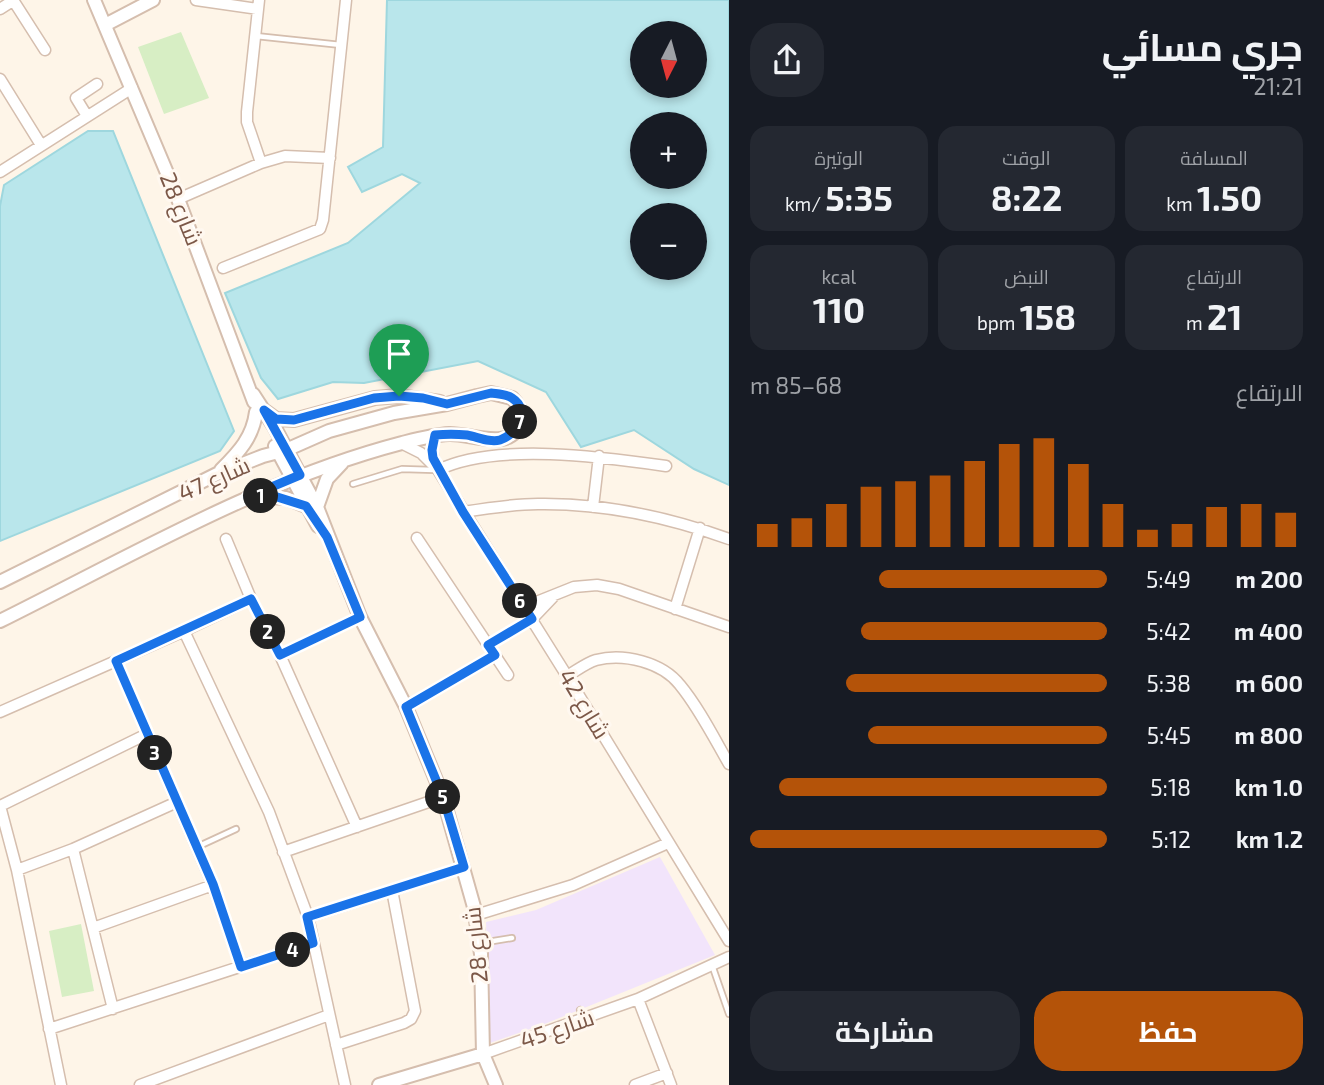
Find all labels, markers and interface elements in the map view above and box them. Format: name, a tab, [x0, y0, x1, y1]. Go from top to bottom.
north arrow	[630, 21, 707, 98]
map controls	[630, 21, 707, 280]
button: share	[750, 23, 824, 97]
text: جري مسائي	[1102, 23, 1303, 69]
text: 21:21	[1253, 72, 1303, 100]
button: +	[630, 112, 707, 189]
text: الوتيرة	[814, 146, 863, 169]
text: الوقت	[1002, 146, 1051, 169]
text: المسافة	[1180, 146, 1248, 169]
street label: شارع 28	[152, 168, 209, 250]
text: 5:35	[825, 176, 893, 218]
text: 8:22	[991, 176, 1062, 218]
text: 1.50	[1197, 176, 1262, 218]
text: /km	[785, 192, 825, 215]
text: km	[1166, 192, 1197, 215]
button: −	[630, 203, 707, 280]
text: kcal	[821, 265, 856, 288]
text: النبض	[1004, 265, 1049, 288]
text: الارتفاع	[1186, 265, 1242, 288]
text: 110	[813, 288, 865, 330]
text: 158	[1020, 295, 1076, 337]
text: 21	[1207, 295, 1242, 337]
text: bpm	[977, 311, 1020, 334]
text: m	[1186, 311, 1207, 334]
pin	[369, 324, 429, 396]
icon: arrive	[380, 335, 418, 373]
text: 68–85 m	[750, 371, 842, 399]
text: الارتفاع	[1236, 378, 1303, 406]
pin: 7	[503, 404, 538, 440]
text: 7	[514, 410, 525, 433]
street label: شارع 47	[173, 450, 255, 509]
pin: 1	[244, 478, 278, 514]
text: 1	[256, 484, 265, 507]
text: 5:49	[1146, 565, 1191, 593]
text: 200 m	[1235, 565, 1303, 593]
pin: 6	[503, 584, 538, 618]
text: 6	[514, 589, 525, 612]
pin: 2	[250, 614, 286, 650]
text: 5:42	[1146, 617, 1191, 645]
text: 400 m	[1234, 617, 1303, 645]
text: 2	[262, 620, 273, 643]
street label: شارع 42	[551, 663, 617, 745]
text: 5:38	[1146, 669, 1191, 697]
text: 600 m	[1235, 669, 1303, 697]
text: 5:45	[1147, 721, 1191, 749]
text: 800 m	[1234, 721, 1303, 749]
pin: 3	[138, 736, 172, 770]
text: 3	[149, 741, 160, 764]
text: 5:18	[1150, 773, 1191, 801]
text: 1.0 km	[1235, 773, 1303, 801]
pin: 5	[426, 780, 460, 814]
text: 5	[437, 785, 448, 808]
text: 5:12	[1151, 825, 1191, 853]
text: 1.2 km	[1236, 825, 1303, 853]
street label: شارع 28	[457, 905, 496, 985]
pin: 4	[276, 932, 310, 968]
text: 4	[286, 938, 299, 961]
button: مشاركة	[750, 991, 1020, 1071]
button: حفظ	[1034, 991, 1303, 1071]
street label: شارع 45	[516, 1002, 598, 1057]

